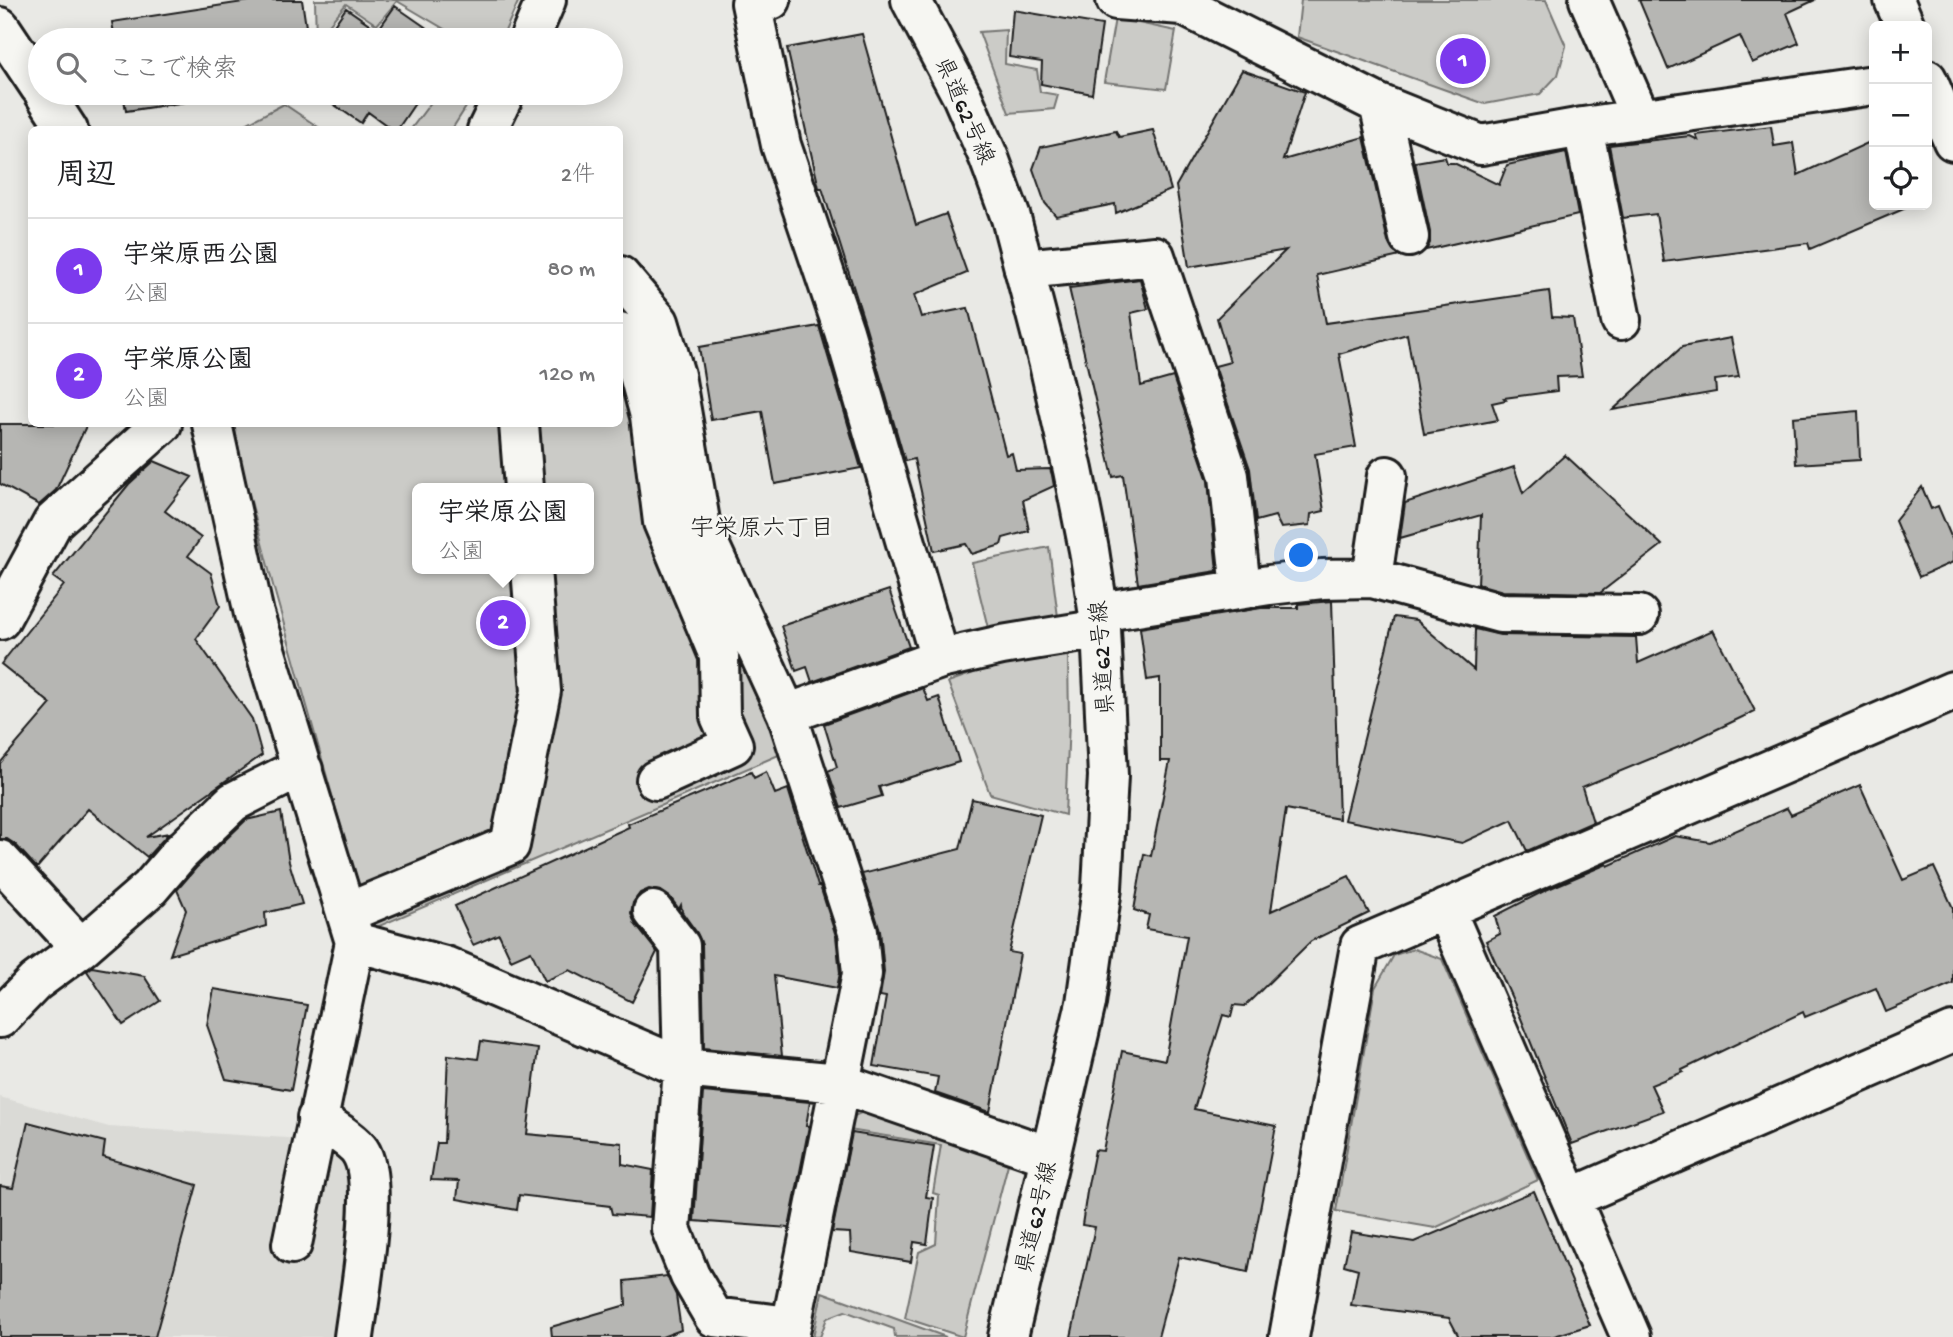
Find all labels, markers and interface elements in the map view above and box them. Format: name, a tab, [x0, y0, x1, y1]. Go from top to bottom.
map controls	[1869, 21, 1932, 210]
button: +	[1869, 21, 1932, 84]
search box	[28, 28, 623, 105]
pin: 1	[1440, 35, 1486, 87]
icon: search	[52, 48, 90, 86]
street label: 県道62号線	[927, 53, 999, 169]
text: ここで検索	[108, 56, 238, 87]
button: −	[1869, 84, 1932, 147]
button: locate	[1869, 147, 1932, 210]
text: 周辺	[56, 160, 116, 195]
text: 2件	[561, 163, 595, 190]
text: 宇栄原西公園	[123, 242, 279, 273]
text: 1	[74, 257, 84, 284]
text: 80 m	[548, 257, 595, 284]
text: 公園	[123, 282, 169, 309]
text: 宇栄原公園	[123, 347, 253, 378]
text: 2	[73, 362, 85, 389]
text: 120 m	[540, 362, 595, 389]
text: 公園	[123, 387, 169, 414]
popup	[412, 483, 594, 574]
text: 宇栄原公園	[438, 500, 568, 531]
district label: 宇栄原六丁目	[690, 515, 834, 545]
your location	[1284, 538, 1318, 572]
text: 公園	[438, 540, 484, 567]
pin: 2	[480, 597, 526, 649]
street label: 県道62号線	[1086, 599, 1122, 716]
street label: 県道62号線	[1011, 1159, 1064, 1277]

